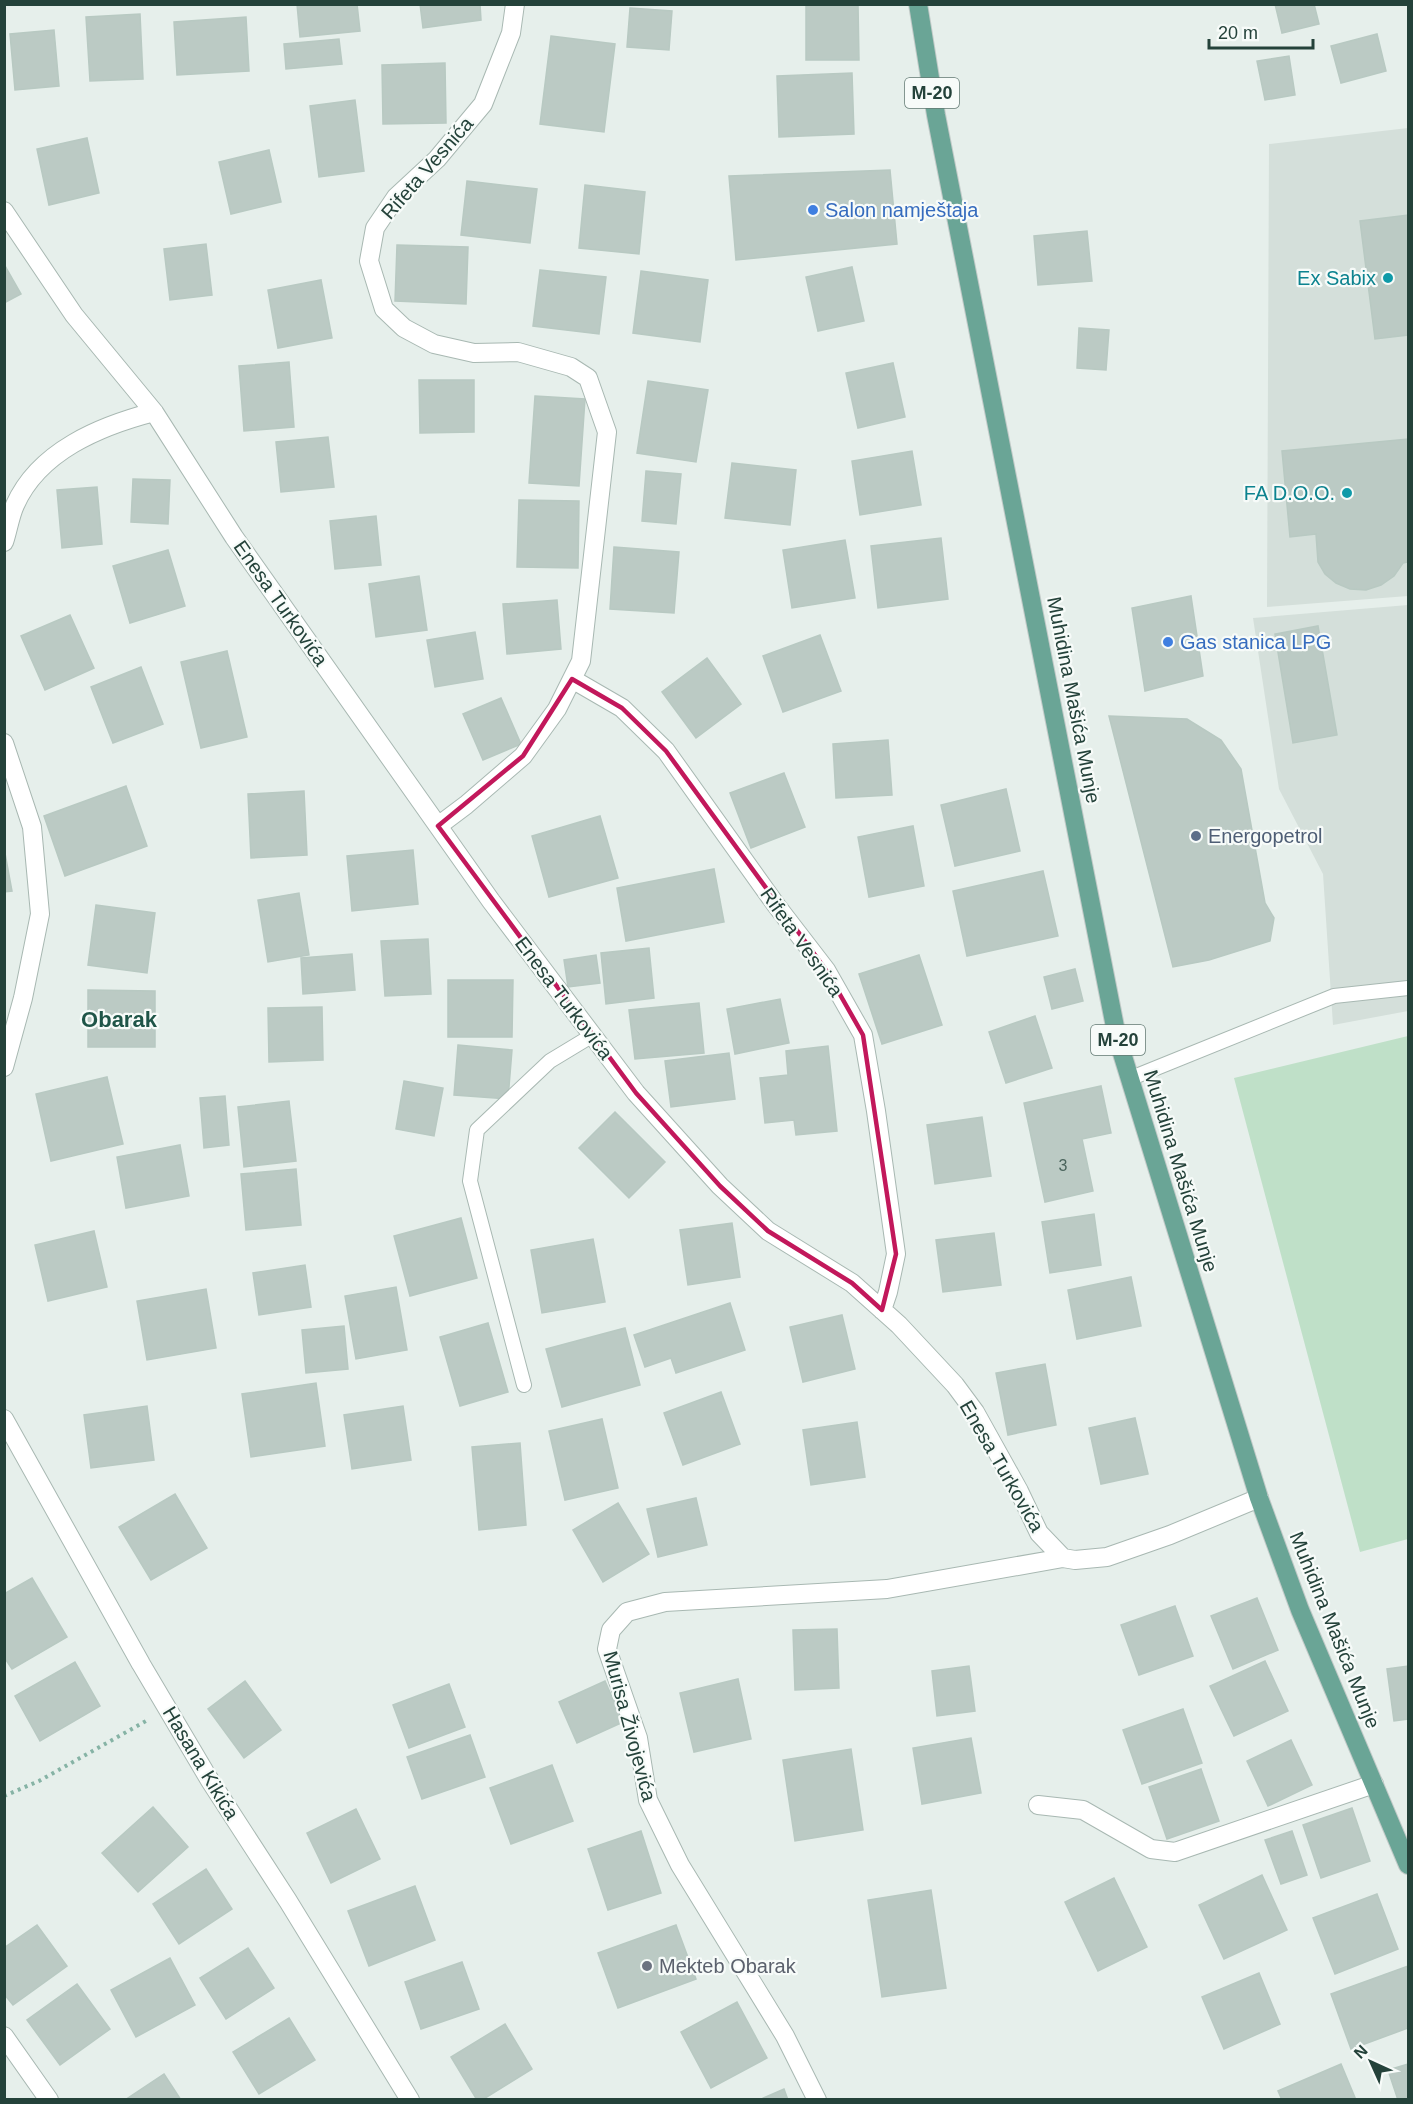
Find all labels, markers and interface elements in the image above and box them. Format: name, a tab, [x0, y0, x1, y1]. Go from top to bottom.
scale bar	[1209, 12, 1312, 50]
text: 20 m	[1218, 23, 1258, 43]
road number: M-20	[905, 78, 959, 108]
street label: Rifeta Vesnića	[377, 112, 478, 223]
place label: Salon namještaja	[825, 199, 979, 221]
marker: Salon namještaja	[806, 203, 820, 217]
place label: Ex Sabix	[1297, 267, 1376, 289]
marker: Ex Sabix	[1381, 271, 1395, 285]
place label: FA D.O.O.	[1244, 482, 1335, 504]
marker: FA D.O.O.	[1340, 486, 1354, 500]
street label: Enesa Turkovića	[230, 536, 333, 671]
street label: Muhidina Mašića Munje	[1043, 595, 1105, 805]
place label: Gas stanica LPG	[1180, 631, 1331, 653]
marker: Gas stanica LPG	[1161, 635, 1175, 649]
place label: Energopetrol	[1208, 825, 1323, 847]
marker: Energopetrol	[1189, 829, 1203, 843]
street label: Rifeta Vesnića	[756, 883, 848, 1001]
street label: Enesa Turkovića	[511, 932, 618, 1064]
district label: Obarak	[81, 1007, 158, 1032]
road number: M-20	[1091, 1025, 1145, 1055]
street label: Muhidina Mašića Munje	[1140, 1067, 1222, 1275]
house number: 3	[1059, 1157, 1068, 1174]
street label: Enesa Turkovića	[956, 1396, 1049, 1536]
street label: Muhidina Mašića Munje	[1285, 1528, 1385, 1732]
street label: Murisa Živojevića	[599, 1649, 661, 1804]
street label: Hasana Kikića	[159, 1703, 244, 1824]
place label: Mekteb Obarak	[659, 1955, 797, 1977]
marker: Mekteb Obarak	[640, 1959, 654, 1973]
north arrow	[1341, 2032, 1401, 2092]
text: N	[1351, 2042, 1371, 2062]

